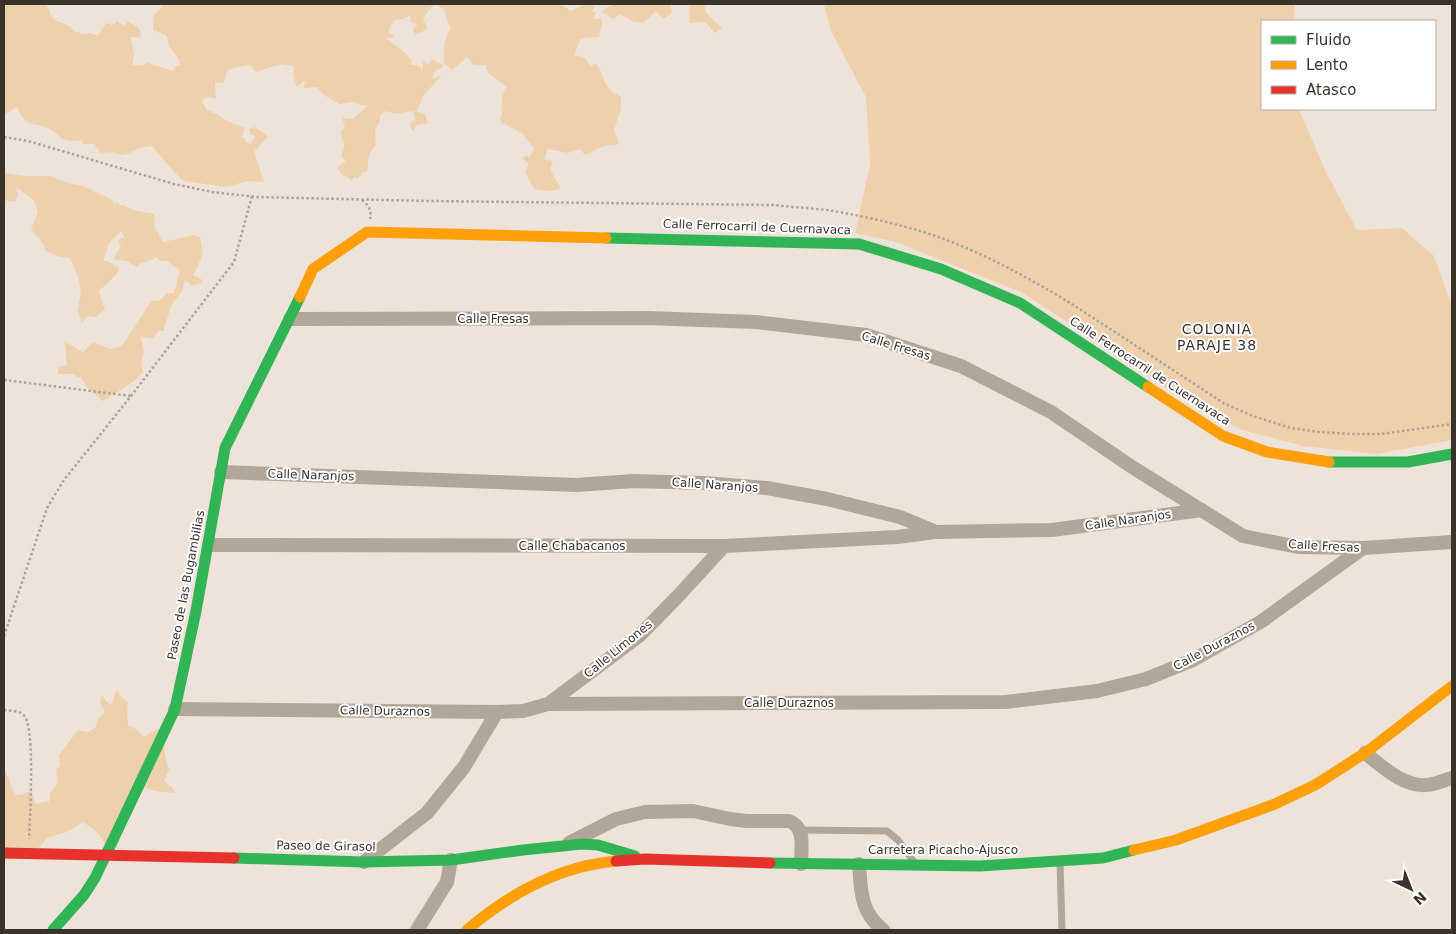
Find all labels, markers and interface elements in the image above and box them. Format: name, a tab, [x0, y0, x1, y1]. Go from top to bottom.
legend	[1261, 20, 1436, 110]
text: Fluido	[1306, 31, 1351, 49]
text: Lento	[1306, 56, 1348, 74]
text: Atasco	[1306, 81, 1356, 99]
street label: Calle Ferrocarril de Cuernavaca	[663, 217, 851, 237]
street label: Calle Fresas	[457, 312, 529, 326]
street label: Calle Ferrocarril de Cuernavaca	[1067, 314, 1233, 428]
district label: COLONIA PARAJE 38	[1177, 321, 1257, 353]
street label: Calle Fresas	[860, 329, 932, 363]
street label: Calle Naranjos	[267, 466, 355, 484]
street label: Calle Naranjos	[671, 475, 759, 495]
street label: Calle Naranjos	[1084, 507, 1172, 533]
street label: Paseo de las Bugambilias	[165, 509, 207, 661]
street label: Calle Fresas	[1288, 537, 1360, 555]
street label: Calle Chabacanos	[518, 539, 626, 553]
street label: Calle Limones	[581, 617, 655, 681]
street label: Calle Duraznos	[1171, 619, 1257, 673]
street label: Calle Duraznos	[744, 696, 834, 710]
street label: Calle Duraznos	[340, 703, 430, 719]
street label: Paseo de Girasol	[276, 838, 376, 854]
street label: Carretera Picacho-Ajusco	[868, 843, 1018, 857]
north arrow	[1386, 864, 1436, 914]
text: N	[1410, 889, 1430, 908]

